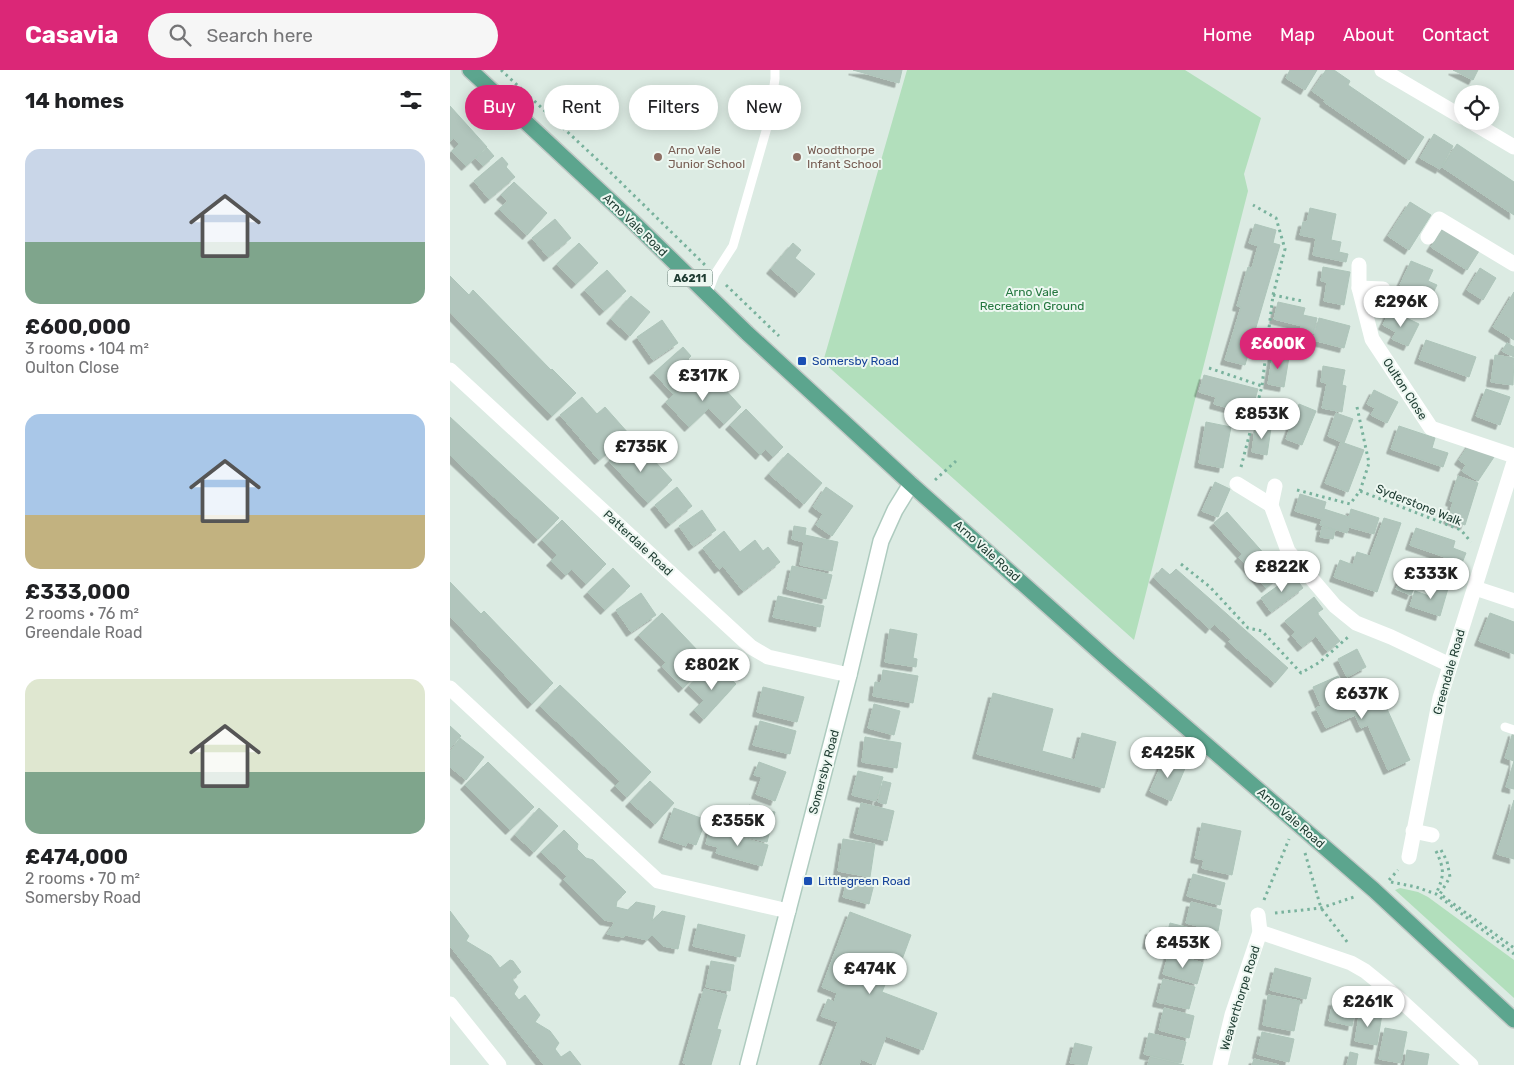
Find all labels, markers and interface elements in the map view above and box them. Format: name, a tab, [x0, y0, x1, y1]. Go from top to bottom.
search box	[148, 13, 498, 58]
text: Casavia	[25, 21, 118, 49]
icon: search	[166, 21, 194, 49]
text: Search here	[206, 24, 313, 47]
text: Home	[1203, 24, 1252, 46]
text: Map	[1280, 24, 1315, 46]
text: About	[1343, 24, 1394, 46]
text: Contact	[1422, 24, 1489, 46]
chip: Buy	[465, 85, 534, 130]
chip: Rent	[544, 85, 619, 130]
chip: Filters	[629, 85, 718, 130]
chip: New	[728, 85, 801, 130]
map controls	[1454, 85, 1499, 130]
button: locate	[1454, 85, 1499, 130]
icon: filters	[397, 86, 425, 114]
text: 14 homes	[25, 88, 124, 113]
place label: Arno Vale Junior School	[668, 143, 745, 171]
place label: Woodthorpe Infant School	[807, 143, 882, 171]
marker: Arno Vale Junior School	[652, 151, 664, 163]
marker: Woodthorpe Infant School	[791, 151, 803, 163]
icon: home	[180, 181, 270, 271]
street label: Arno Vale Road	[600, 191, 670, 259]
road number: A6211	[668, 270, 712, 287]
park label: Arno Vale Recreation Ground	[980, 285, 1084, 313]
pin: £296K	[1366, 286, 1436, 328]
text: £296K	[1374, 292, 1428, 311]
text: £600,000	[25, 314, 131, 339]
pin: £600K	[1243, 328, 1313, 370]
text: £600K	[1251, 334, 1305, 353]
text: 3 rooms · 104 m²	[25, 339, 149, 358]
place label: Somersby Road	[812, 354, 899, 368]
marker: Somersby Road	[796, 355, 808, 367]
street label: Oulton Close	[1380, 356, 1430, 423]
text: Oulton Close	[25, 358, 119, 377]
pin: £317K	[668, 360, 738, 402]
text: £317K	[678, 366, 728, 385]
pin: £853K	[1227, 398, 1297, 440]
text: £853K	[1235, 404, 1289, 423]
pin: £735K	[606, 430, 676, 473]
text: £735K	[615, 437, 667, 456]
icon: home	[180, 446, 270, 536]
street label: Syderstone Walk	[1374, 481, 1465, 529]
street label: Patterdale Road	[601, 507, 675, 579]
street label: Arno Vale Road	[951, 518, 1023, 584]
pin: £822K	[1247, 550, 1317, 593]
text: £822K	[1255, 557, 1309, 576]
pin: £333K	[1396, 558, 1466, 600]
text: £333K	[1404, 564, 1458, 583]
text: £333,000	[25, 579, 130, 604]
text: 2 rooms · 76 m²	[25, 604, 139, 623]
text: Greendale Road	[25, 623, 142, 642]
street label: Greendale Road	[1430, 628, 1468, 716]
pin: £802K	[677, 648, 747, 691]
text: £802K	[685, 655, 739, 674]
pin: £637K	[1327, 678, 1397, 720]
text: £637K	[1336, 684, 1388, 703]
icon: home	[180, 711, 270, 801]
street label: Somersby Road	[806, 728, 842, 816]
pin: £425K	[1133, 736, 1203, 779]
text: £425K	[1141, 743, 1195, 762]
street label: Arno Vale Road	[1255, 785, 1327, 851]
pin: £355K	[703, 804, 773, 847]
text: £355K	[711, 811, 765, 830]
text: £474,000	[25, 844, 128, 869]
text: 2 rooms · 70 m²	[25, 869, 140, 888]
place label: Littlegreen Road	[818, 874, 910, 888]
marker: Littlegreen Road	[802, 875, 814, 887]
text: Somersby Road	[25, 888, 141, 907]
pin: £453K	[1148, 926, 1218, 969]
text: £453K	[1156, 933, 1210, 952]
street label: Weaverthorpe Road	[1217, 944, 1263, 1052]
pin: £474K	[835, 952, 905, 995]
text: £474K	[844, 959, 896, 978]
pin: £261K	[1333, 986, 1403, 1028]
text: £261K	[1343, 992, 1393, 1011]

